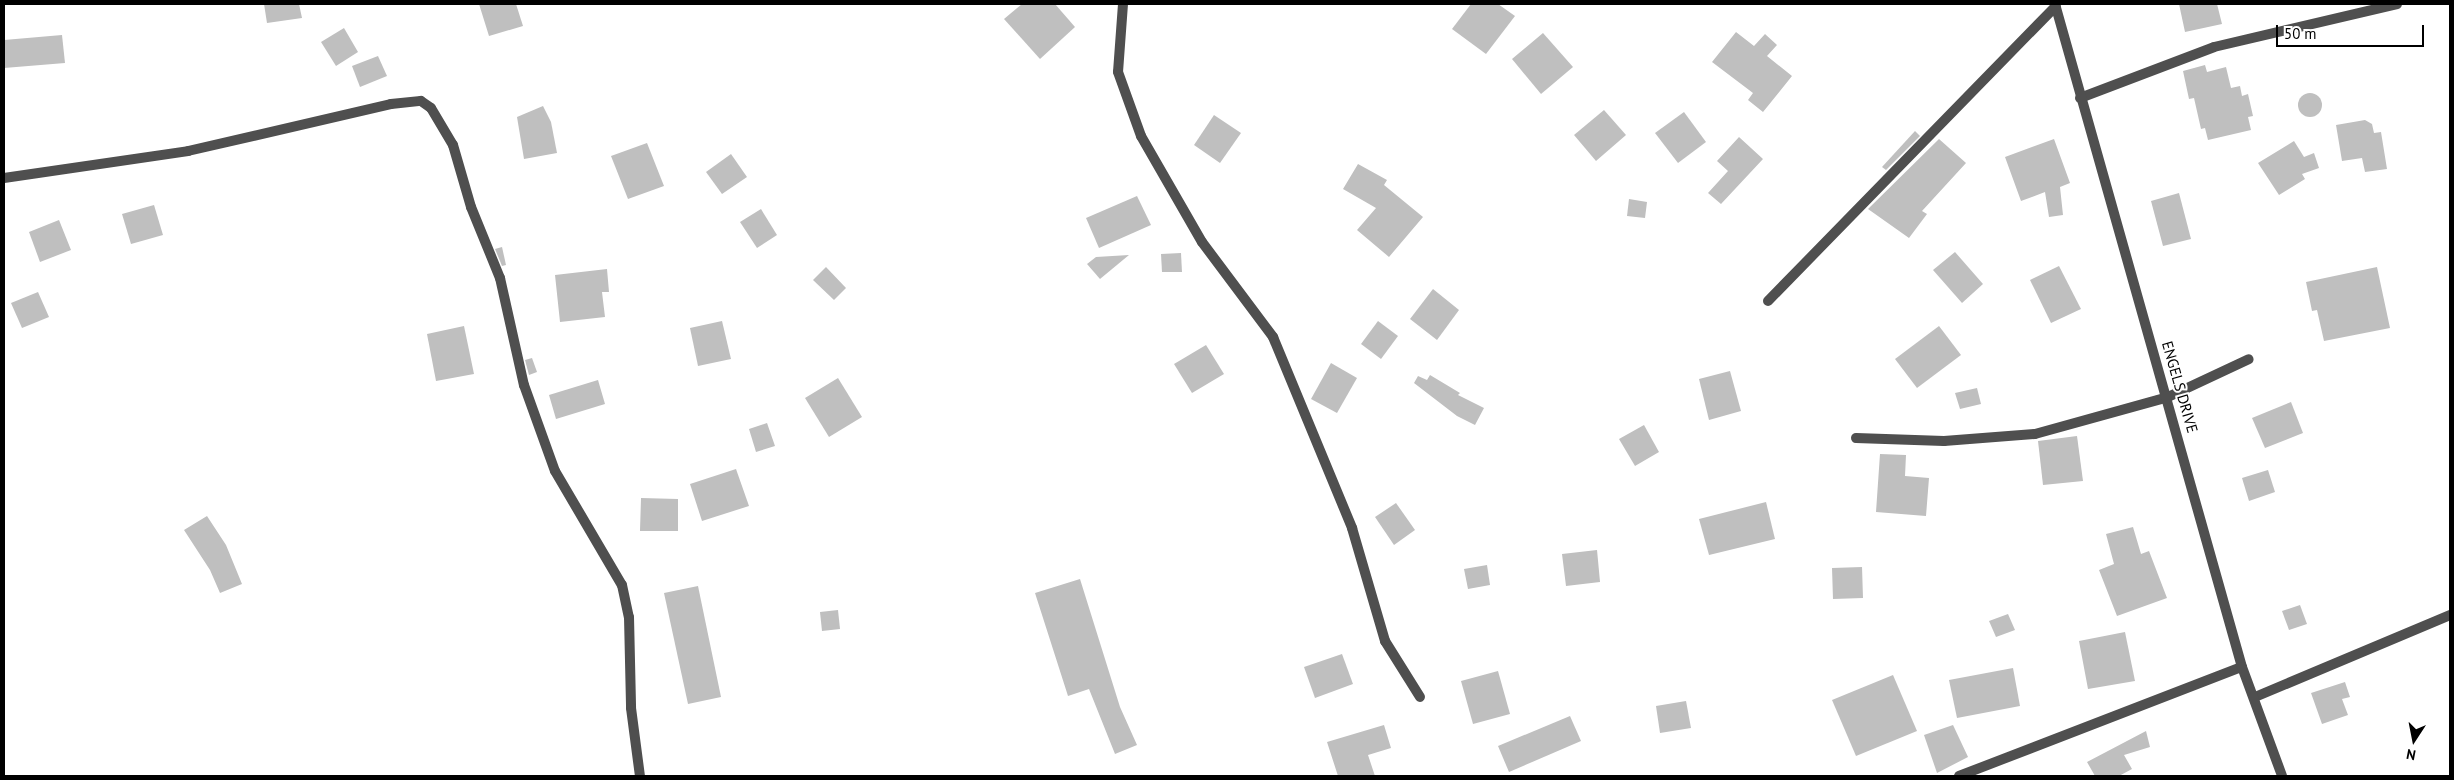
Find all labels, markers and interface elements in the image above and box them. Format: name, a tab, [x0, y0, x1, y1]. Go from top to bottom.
scale bar	[2279, 15, 2426, 47]
text: 50 m	[2284, 24, 2317, 43]
street label: ENGELS DRIVE	[2158, 339, 2202, 435]
north arrow	[2389, 715, 2439, 765]
text: N	[2405, 745, 2417, 764]

